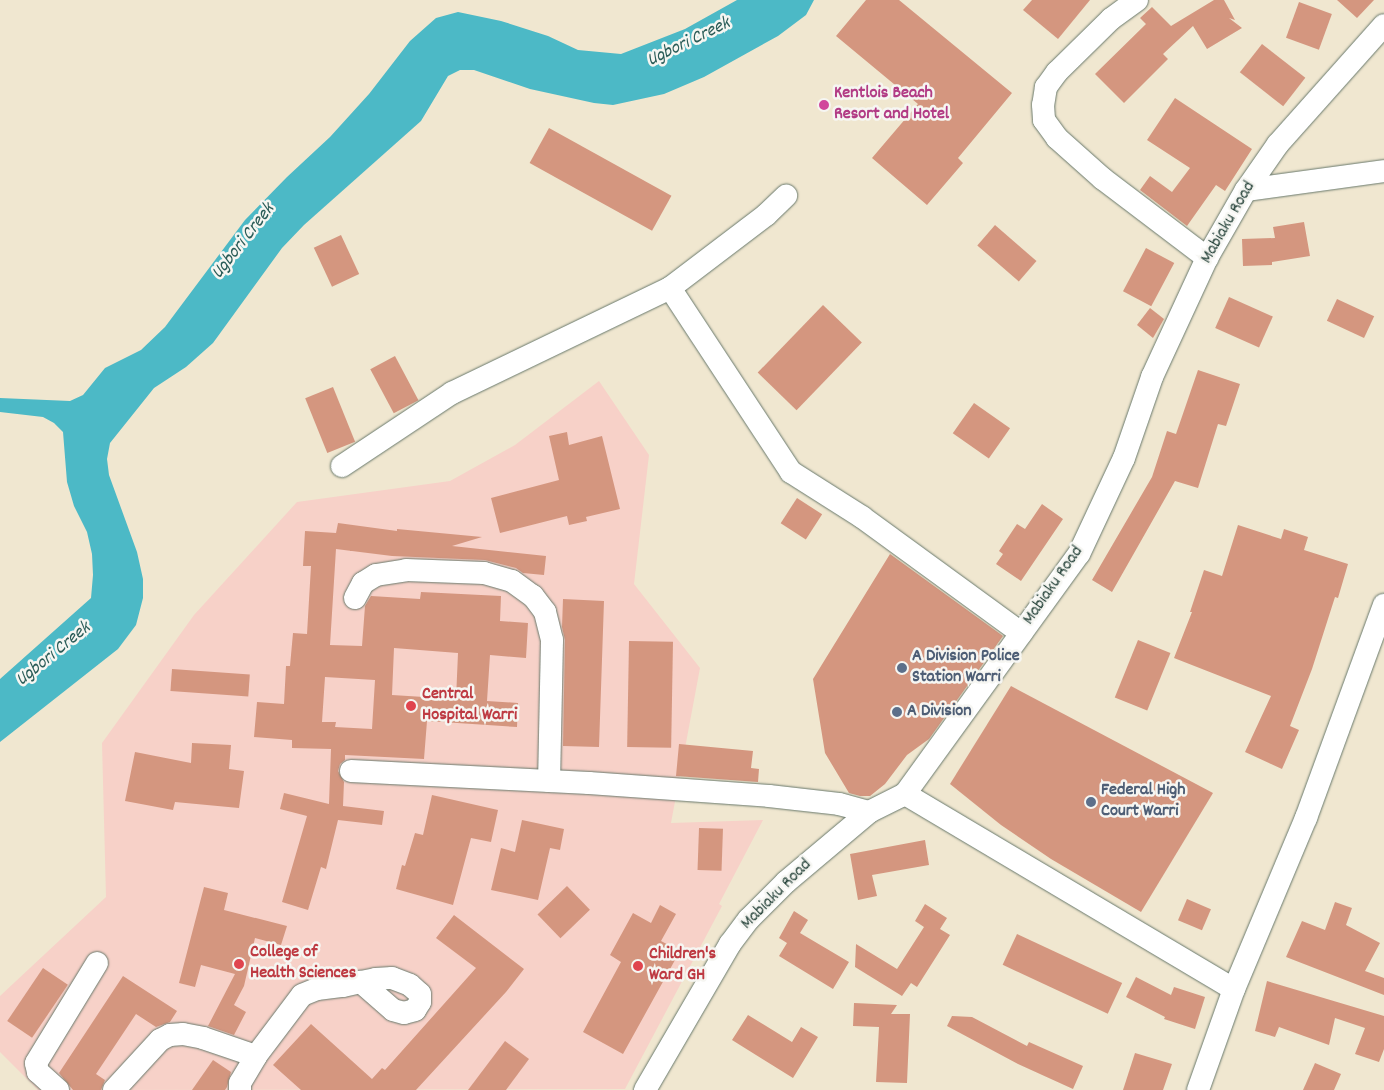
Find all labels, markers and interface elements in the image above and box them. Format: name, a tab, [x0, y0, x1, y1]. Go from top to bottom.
water label: Ugbori Creek	[644, 13, 734, 73]
place label: Kentlois Beach Resort and Hotel	[834, 84, 949, 126]
marker: Kentlois Beach Resort and Hotel	[818, 99, 830, 111]
street label: Mabiaku Road	[1197, 178, 1261, 268]
water label: Ugbori Creek	[207, 200, 281, 284]
street label: Mabiaku Road	[1019, 542, 1089, 630]
water label: Ugbori Creek	[12, 618, 96, 692]
place label: A Division Police Station Warri	[912, 647, 1020, 690]
marker: A Division Police Station Warri	[896, 662, 908, 674]
place label: Central Hospital Warri	[422, 685, 517, 728]
marker: Central Hospital Warri	[404, 699, 418, 713]
place label: A Division	[907, 701, 972, 723]
marker: A Division	[891, 706, 903, 718]
place label: Federal High Court Warri	[1101, 781, 1185, 824]
marker: Federal High Court Warri	[1085, 796, 1097, 808]
street label: Mabiaku Road	[737, 855, 817, 935]
place label: College of Health Sciences	[250, 943, 356, 986]
place label: Children's Ward GH	[649, 945, 716, 988]
marker: College of Health Sciences	[232, 957, 246, 971]
marker: Children's Ward GH	[631, 959, 645, 973]

